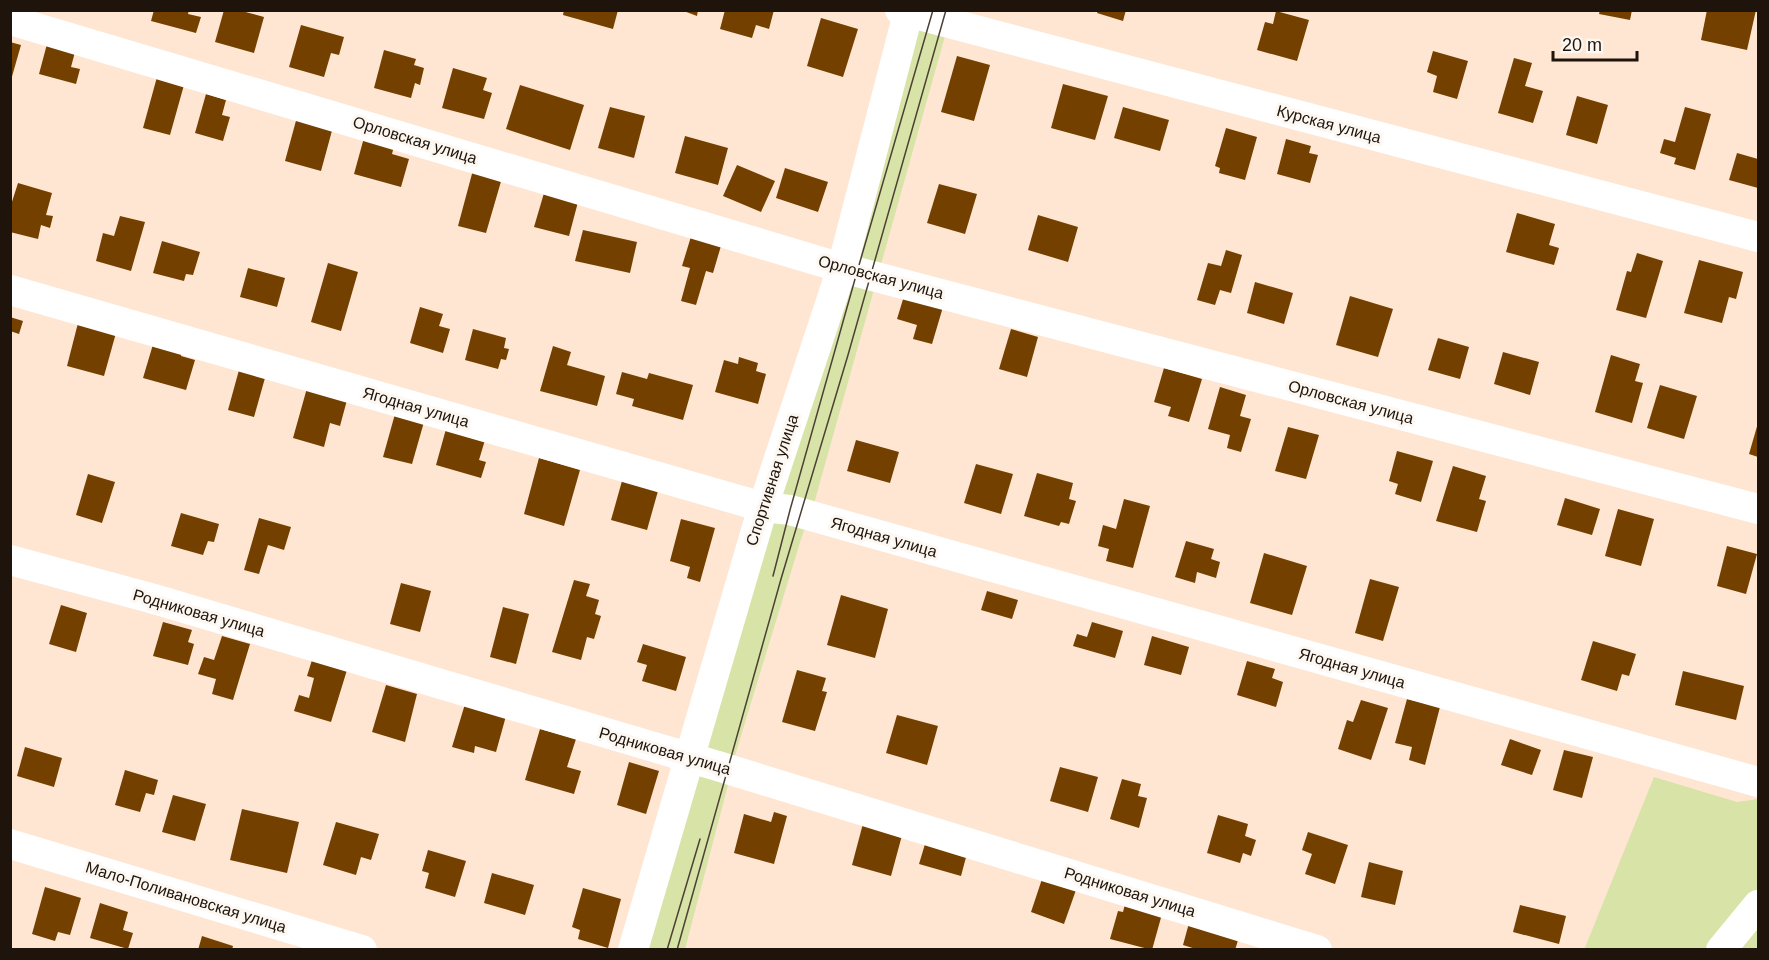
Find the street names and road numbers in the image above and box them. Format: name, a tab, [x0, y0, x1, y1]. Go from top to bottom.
street label: Курская улица	[1275, 102, 1383, 146]
street label: Орловская улица	[351, 113, 479, 167]
street label: Орловская улица	[817, 252, 946, 302]
street label: Орловская улица	[1287, 377, 1416, 427]
street label: Ягодная улица	[361, 384, 471, 430]
street label: Спортивная улица	[743, 412, 801, 548]
street label: Ягодная улица	[829, 514, 939, 560]
street label: Родниковая улица	[131, 586, 267, 640]
street label: Ягодная улица	[1297, 645, 1407, 691]
street label: Родниковая улица	[597, 724, 733, 778]
street label: Мало-Поливановская улица	[84, 858, 289, 936]
street label: Родниковая улица	[1062, 864, 1198, 920]

